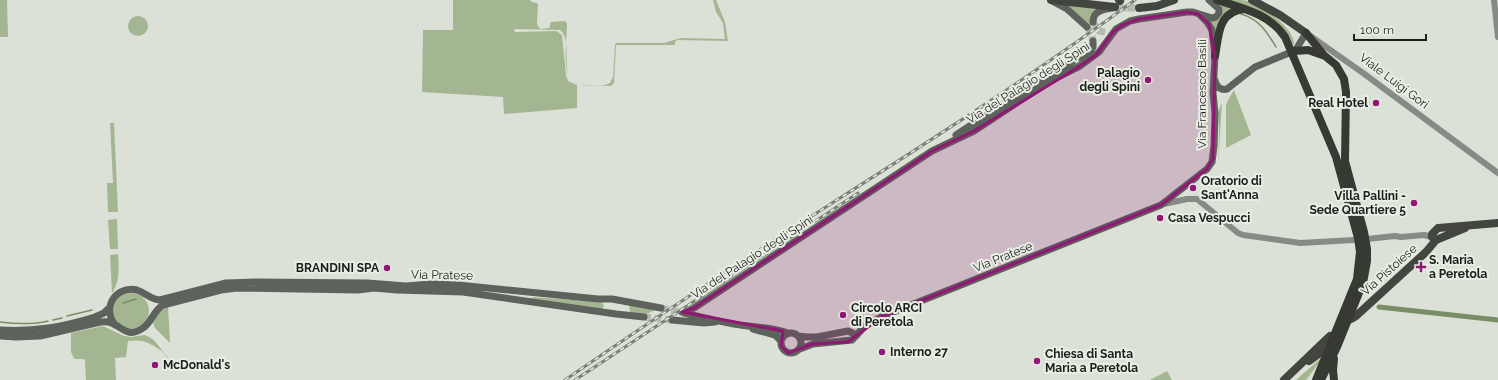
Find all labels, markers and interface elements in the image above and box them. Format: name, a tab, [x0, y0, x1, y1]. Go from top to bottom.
scale bar	[1354, 16, 1426, 42]
text: 100 m	[1360, 23, 1394, 37]
street label: Via del Palagio degli Spini	[964, 39, 1092, 127]
street label: Via Francesco Basili	[1195, 39, 1209, 149]
street label: Viale Luigi Gori	[1357, 50, 1431, 112]
place label: Palagio degli Spini	[1079, 66, 1140, 94]
marker: Palagio degli Spini	[1143, 75, 1153, 85]
place label: Real Hotel	[1308, 96, 1368, 110]
marker: Real Hotel	[1371, 98, 1381, 108]
place label: Oratorio di Sant'Anna	[1201, 174, 1262, 202]
marker: Oratorio di Sant'Anna	[1188, 183, 1198, 193]
place label: Villa Pallini - Sede Quartiere 5	[1310, 189, 1406, 217]
marker: Villa Pallini - Sede Quartiere 5	[1409, 198, 1419, 208]
place label: Casa Vespucci	[1168, 211, 1250, 225]
street label: Via del Palagio degli Spini	[688, 212, 816, 302]
marker: Casa Vespucci	[1155, 213, 1165, 223]
street label: Via Pratese	[971, 239, 1035, 275]
street label: Via Pistoiese	[1358, 241, 1420, 299]
place label: S. Maria a Peretola	[1429, 253, 1488, 281]
place label: BRANDINI SPA	[296, 261, 380, 275]
marker: S. Maria a Peretola	[1416, 262, 1426, 272]
marker: BRANDINI SPA	[382, 263, 392, 273]
street label: Via Pratese	[411, 267, 473, 283]
place label: Circolo ARCI di Peretola	[851, 301, 922, 329]
marker: Circolo ARCI di Peretola	[838, 310, 848, 320]
place label: Interno 27	[890, 345, 948, 359]
marker: Interno 27	[877, 347, 887, 357]
place label: Chiesa di Santa Maria a Peretola	[1045, 347, 1138, 375]
marker: Chiesa di Santa Maria a Peretola	[1032, 356, 1042, 366]
place label: McDonald's	[163, 358, 230, 372]
marker: McDonald's	[150, 360, 160, 370]

